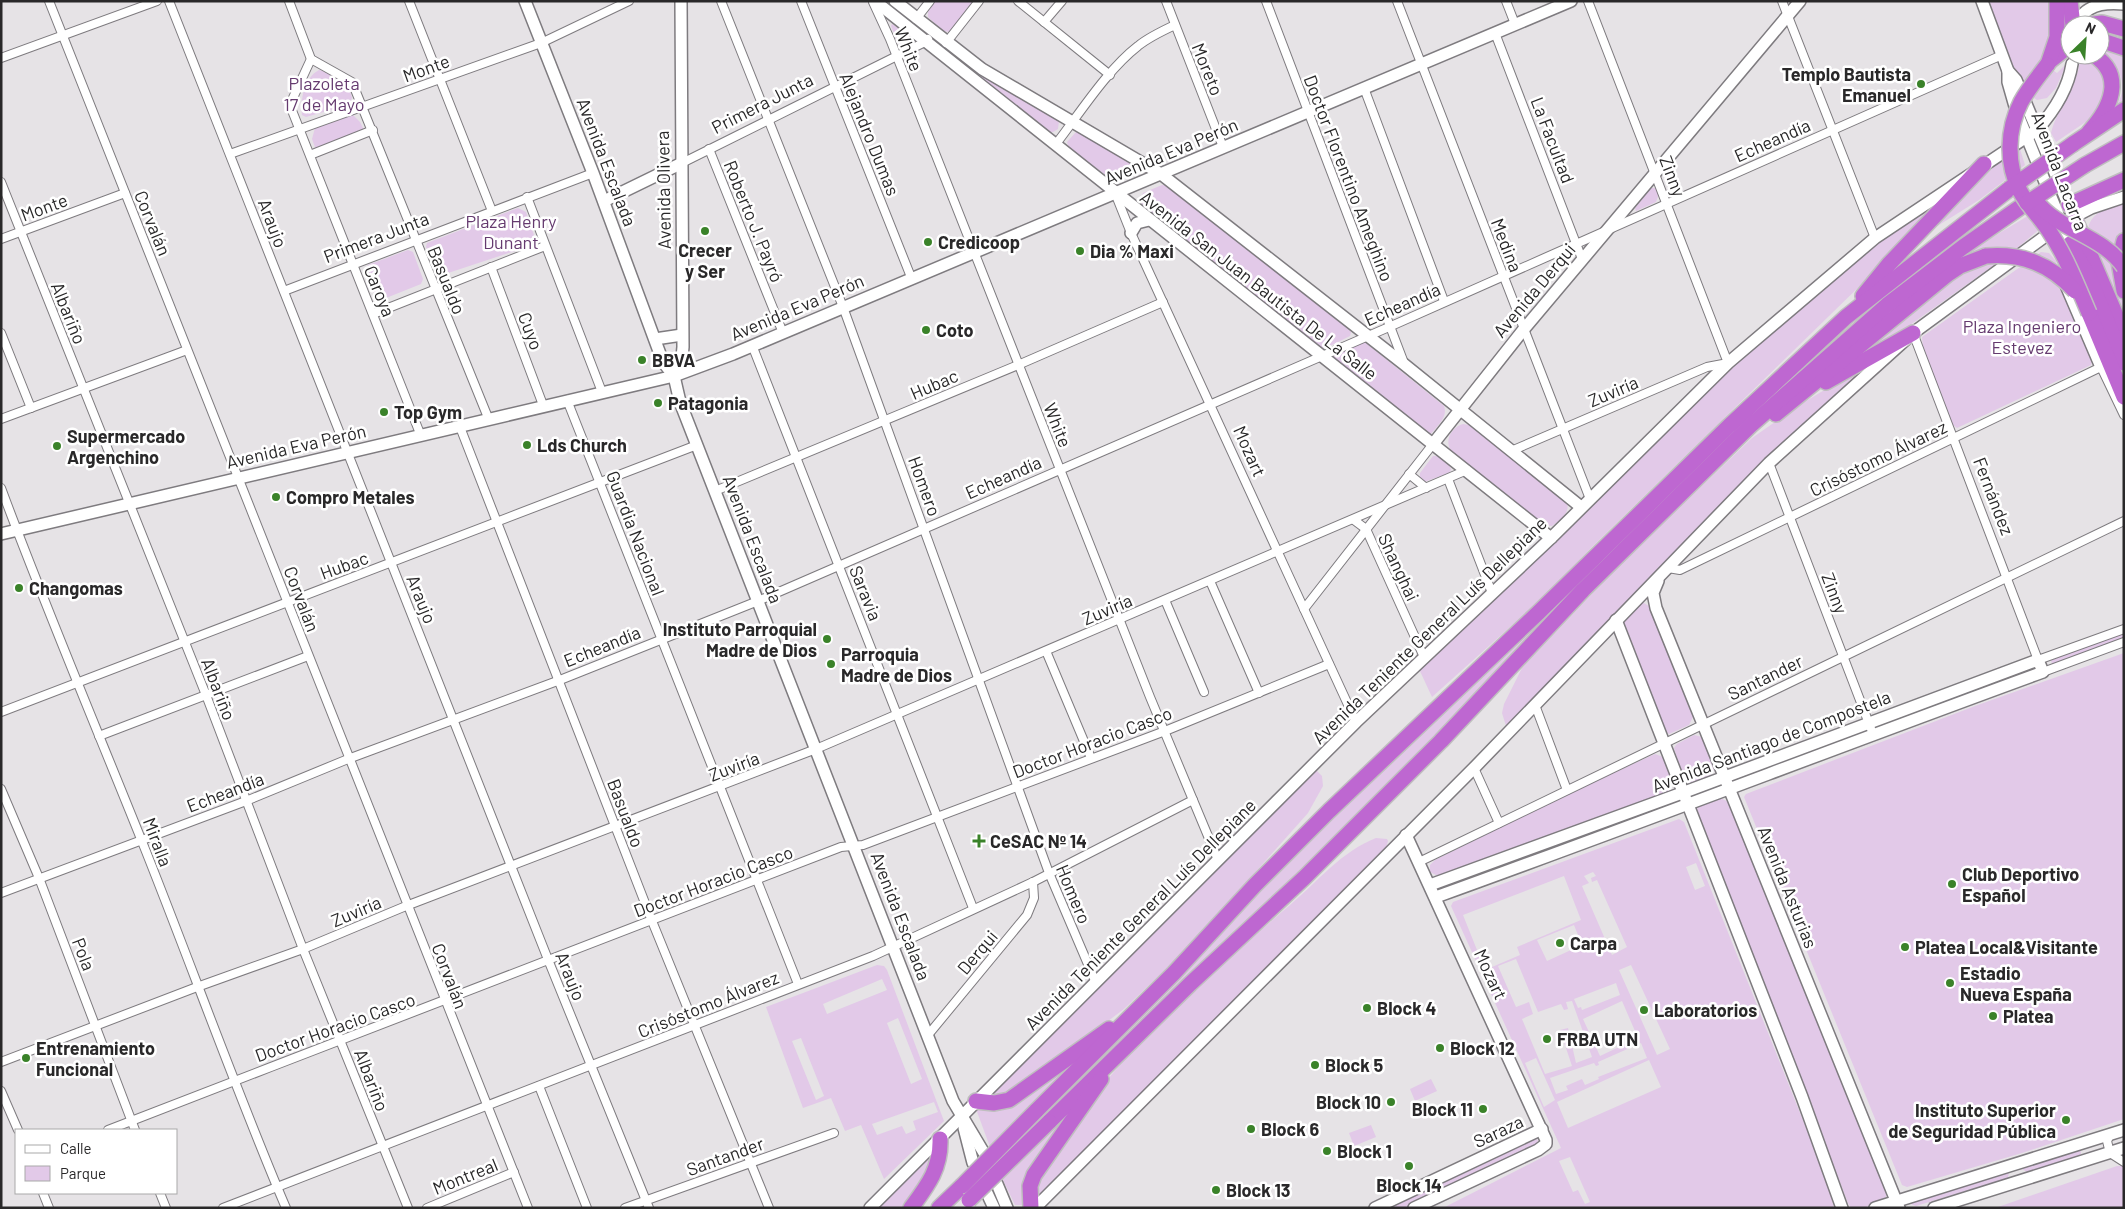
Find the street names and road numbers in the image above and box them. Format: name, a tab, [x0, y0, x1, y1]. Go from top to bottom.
street label: White	[890, 24, 928, 74]
street label: Moreto	[1188, 40, 1228, 98]
street label: Monte	[400, 49, 452, 87]
street label: Primera Junta	[708, 68, 816, 138]
street label: Alejandro Dumas	[835, 69, 905, 199]
street label: Doctor Florentino Ameghino	[1299, 72, 1399, 284]
street label: La Facultad	[1526, 94, 1580, 186]
street label: Avenida Escalada	[572, 95, 642, 229]
street label: Avenida Lacarra	[2027, 109, 2093, 233]
street label: Avenida Eva Perón	[1101, 113, 1241, 189]
street label: Echeandía	[1731, 113, 1813, 167]
street label: Avenida Olivera	[651, 130, 675, 250]
street label: Zinny	[1655, 152, 1691, 200]
street label: Roberto J. Payró	[720, 157, 788, 285]
street label: Avenida San Juan Bautista De La Salle	[1136, 186, 1382, 384]
street label: Corvalán	[130, 187, 176, 259]
street label: Monte	[18, 188, 70, 226]
street label: Araujo	[254, 195, 292, 251]
street label: Primera Junta	[320, 207, 432, 267]
street label: Medina	[1487, 215, 1527, 275]
street label: Avenida Derqui	[1488, 238, 1580, 342]
street label: Basualdo	[423, 243, 471, 317]
street label: Caroya	[360, 262, 400, 320]
street label: Avenida Eva Perón	[727, 269, 867, 345]
street label: Echeandía	[1361, 277, 1443, 331]
street label: Albariño	[47, 279, 91, 347]
street label: Cuyo	[514, 309, 548, 353]
street label: Hubac	[907, 364, 961, 404]
street label: Zuviría	[1585, 371, 1641, 411]
street label: White	[1039, 400, 1077, 450]
street label: Crisóstomo Álvarez	[1806, 415, 1950, 501]
street label: Avenida Eva Perón	[224, 419, 368, 473]
street label: Mozart	[1229, 422, 1271, 480]
street label: Echeandía	[962, 450, 1044, 504]
street label: Homero	[904, 453, 946, 519]
street label: Fernández	[1969, 454, 2019, 538]
street label: Guardia Nacional	[602, 468, 670, 598]
street label: Avenida Escalada	[718, 472, 788, 606]
street label: Avenida Teniente General Luís Dellepiane	[1307, 512, 1551, 748]
street label: Shanghai	[1374, 530, 1424, 604]
street label: Hubac	[317, 546, 371, 584]
street label: Saravia	[845, 562, 887, 624]
street label: Corvalán	[279, 563, 325, 635]
street label: Zinny	[1817, 569, 1853, 617]
street label: Araujo	[402, 571, 442, 627]
street label: Zuviría	[1079, 589, 1135, 629]
street label: Echeandía	[560, 621, 644, 671]
street label: Santander	[1724, 649, 1806, 705]
street label: Albariño	[197, 655, 241, 723]
street label: Avenida Santiago de Compostela	[1648, 685, 1894, 797]
street label: Doctor Horacio Casco	[1009, 701, 1175, 783]
street label: Zuviría	[706, 746, 762, 786]
street label: Echeandía	[183, 767, 267, 817]
street label: Basualdo	[603, 776, 649, 850]
street label: Avenida Teniente General Luís Dellepiane	[1020, 794, 1260, 1034]
street label: Miralla	[139, 814, 177, 870]
street label: Avenida Asturias	[1753, 823, 1823, 951]
street label: Doctor Horacio Casco	[630, 840, 796, 922]
street label: Avenida Escalada	[866, 849, 936, 983]
street label: Homero	[1052, 861, 1096, 927]
street label: Zuviría	[328, 891, 384, 931]
street label: Derqui	[952, 925, 1002, 979]
street label: Pola	[68, 934, 100, 974]
street label: Corvalán	[427, 940, 473, 1012]
street label: Mozart	[1470, 945, 1512, 1003]
street label: Araujo	[551, 948, 591, 1004]
street label: Crisóstomo Álvarez	[634, 966, 782, 1042]
street label: Doctor Horacio Casco	[252, 988, 418, 1066]
street label: Albariño	[350, 1046, 394, 1114]
street label: Saraza	[1470, 1110, 1526, 1152]
street label: Santander	[683, 1132, 767, 1180]
street label: Montreal	[429, 1153, 501, 1199]

